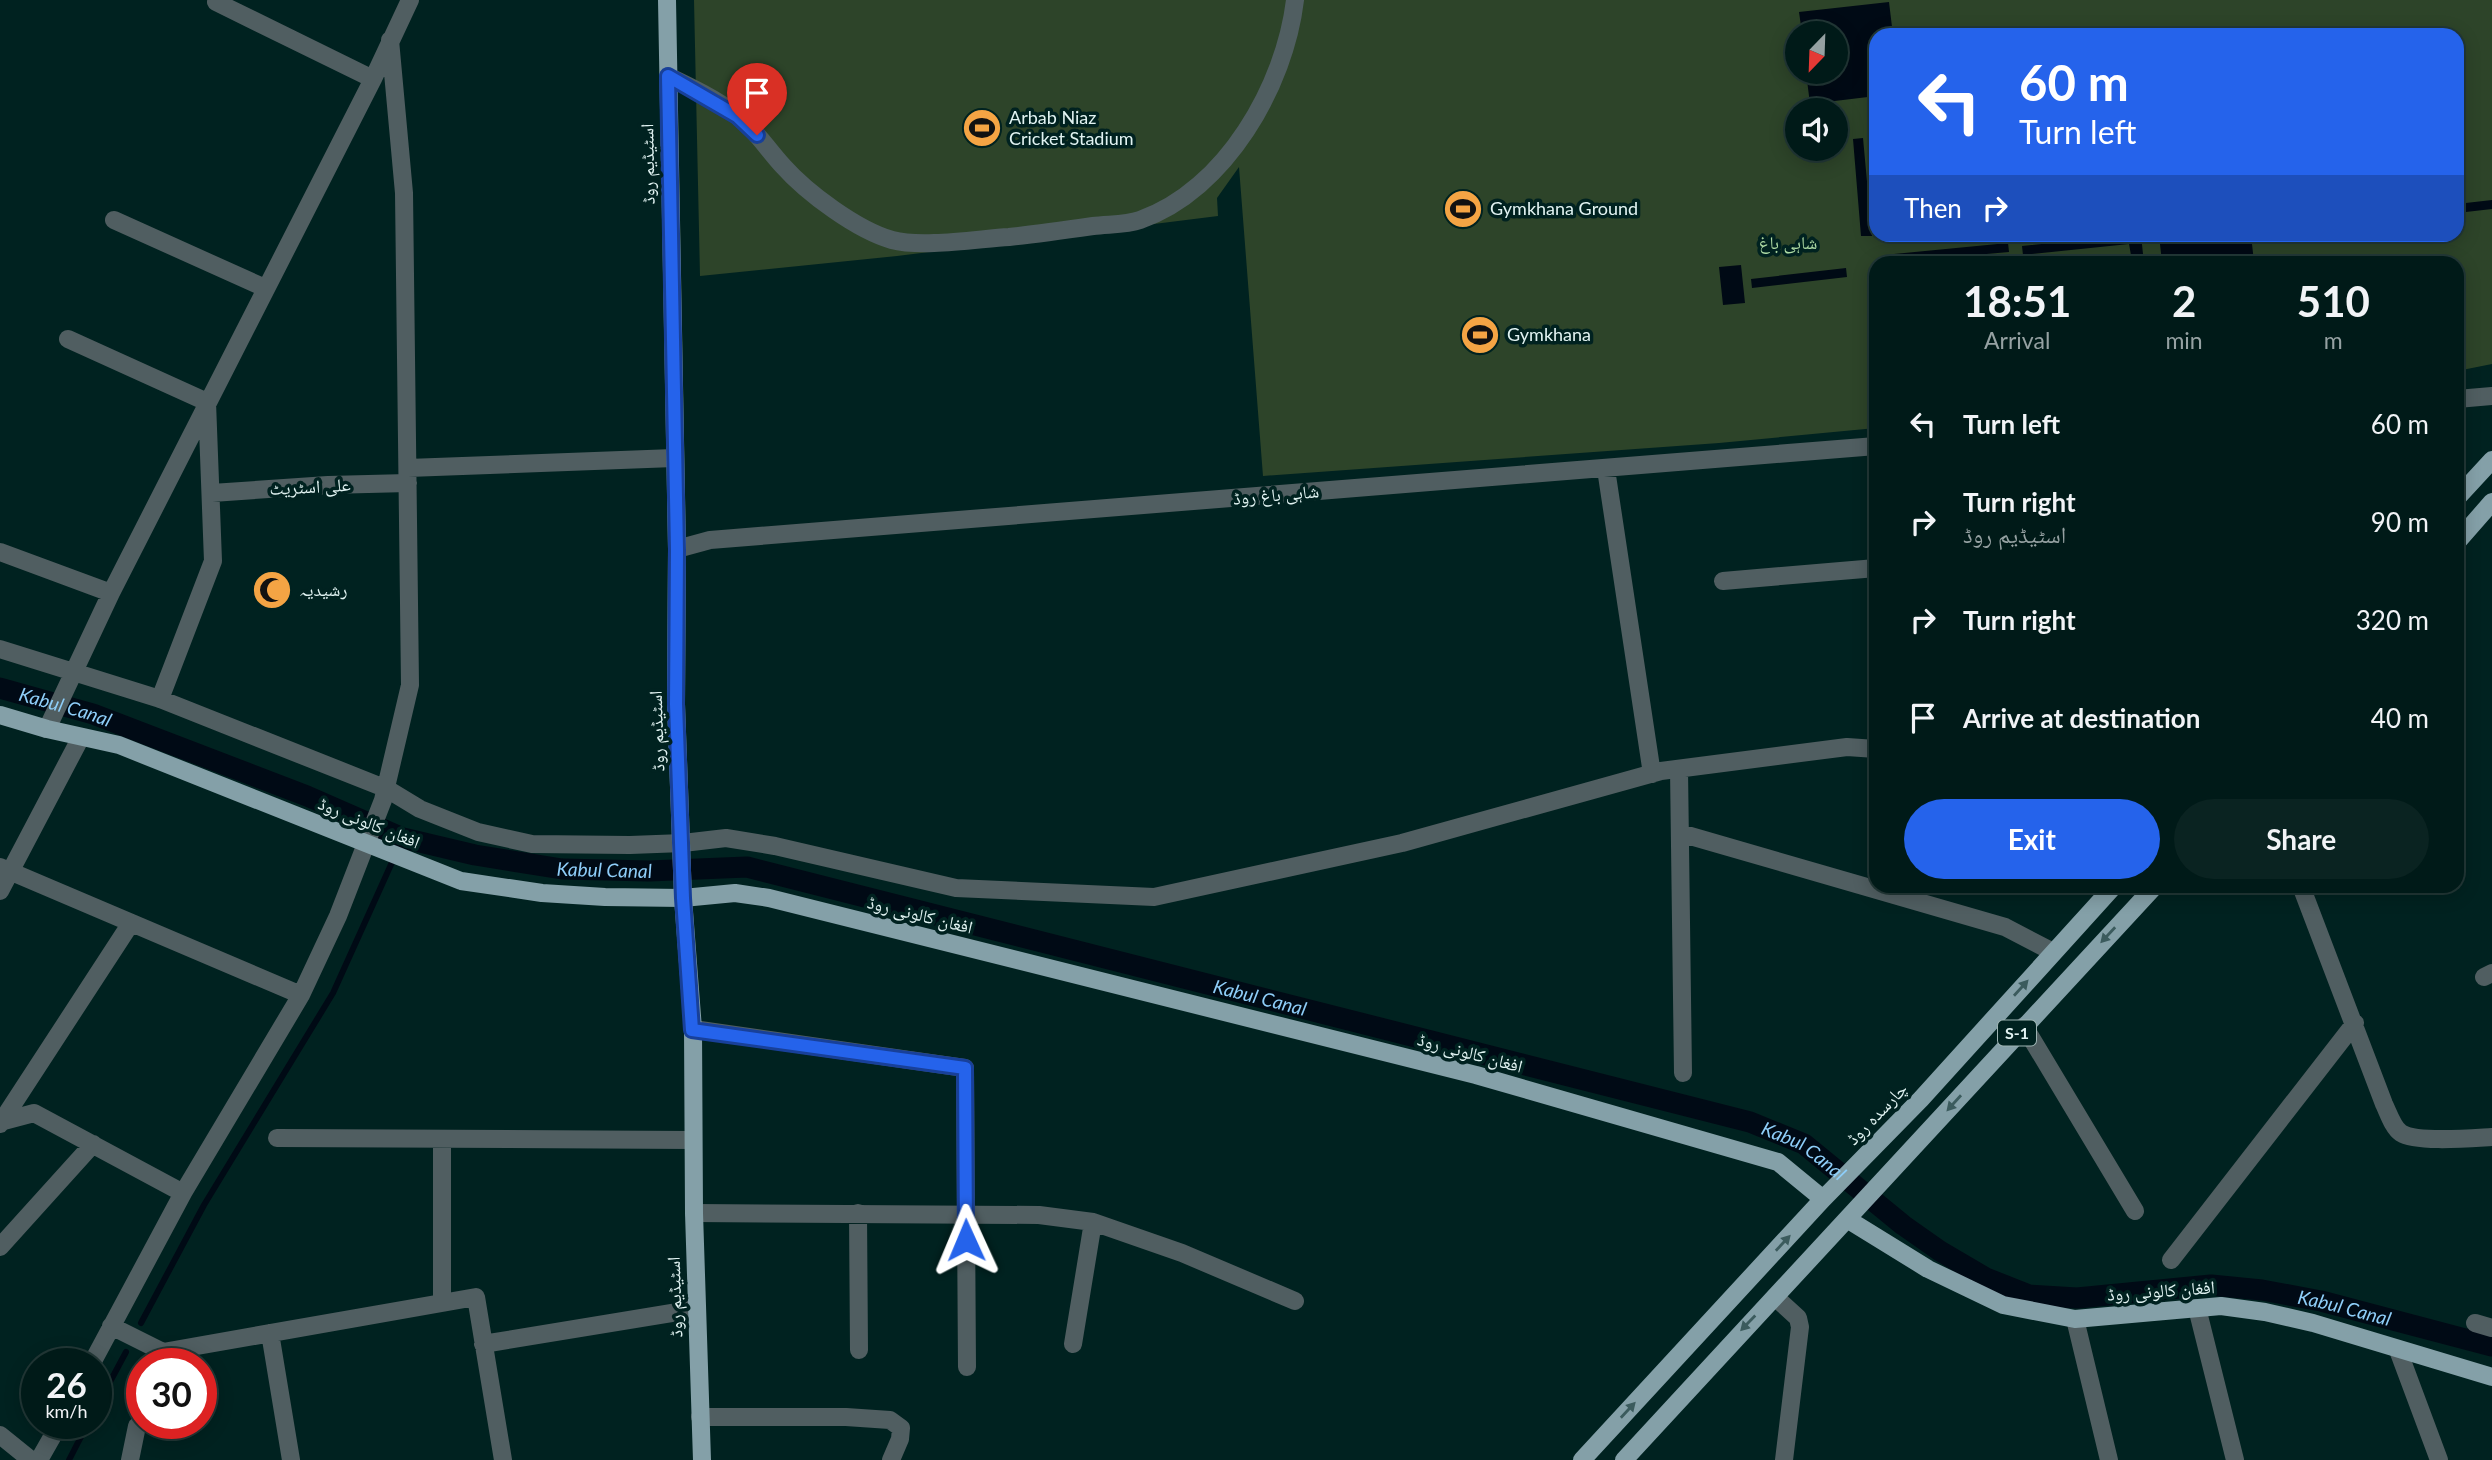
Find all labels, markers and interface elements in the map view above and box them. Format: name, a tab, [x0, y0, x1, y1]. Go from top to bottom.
north arrow	[1785, 21, 1848, 84]
map controls	[1785, 21, 1848, 161]
text: 60 m	[2019, 53, 2129, 111]
icon: left	[1904, 56, 1995, 147]
pin	[727, 63, 787, 135]
icon: arrive	[738, 74, 776, 112]
button: sound	[1785, 98, 1848, 161]
place label: Arbab Niaz Cricket Stadium	[1009, 106, 1134, 149]
sports icon: Arbab Niaz Cricket Stadium	[961, 107, 1003, 149]
text: Turn left	[2019, 112, 2136, 151]
street label: اسٹیڈیم روڈ	[635, 123, 661, 205]
sports icon: Gymkhana Ground	[1442, 188, 1484, 230]
icon: right	[1976, 189, 2014, 227]
text: Then	[1904, 192, 1962, 224]
place label: Gymkhana Ground	[1490, 197, 1638, 219]
park label: شاہی باغ	[1759, 231, 1817, 254]
text: 18:51	[1963, 276, 2071, 326]
text: 2	[2172, 276, 2196, 326]
text: 510	[2297, 276, 2370, 326]
sports icon: Gymkhana	[1459, 314, 1501, 356]
place label: Gymkhana	[1507, 323, 1591, 345]
text: Arrival	[1984, 326, 2050, 354]
text: min	[2165, 326, 2203, 354]
text: m	[2324, 326, 2343, 354]
icon: left	[1904, 405, 1942, 443]
text: Turn left	[1963, 408, 2060, 440]
text: 60 m	[2371, 408, 2429, 440]
street label: علی اسٹریٹ	[269, 473, 351, 500]
street label: شاہی باغ روڈ	[1232, 479, 1320, 510]
text: Turn right	[1963, 486, 2076, 518]
icon: right	[1904, 503, 1942, 541]
text: 90 m	[2371, 506, 2429, 538]
text: اسٹیڈیم روڈ	[1963, 520, 2066, 548]
mosque icon: رشیدیہ	[251, 569, 293, 611]
place label: رشیدیہ	[299, 578, 347, 600]
icon: right	[1904, 601, 1942, 639]
text: Turn right	[1963, 604, 2076, 636]
text: 320 m	[2356, 604, 2429, 636]
water label: Kabul Canal	[17, 682, 115, 731]
street label: اسٹیڈیم روڈ	[644, 690, 670, 772]
icon: arrive	[1904, 699, 1942, 737]
text: Arrive at destination	[1963, 702, 2200, 734]
text: 40 m	[2371, 702, 2429, 734]
street label: افغان کالونی روڈ	[315, 792, 424, 853]
button: Exit	[1904, 799, 2160, 879]
button: Share	[2174, 799, 2429, 879]
water label: Kabul Canal	[556, 857, 652, 882]
street label: افغان کالونی روڈ	[865, 890, 975, 939]
one-way arrow	[2101, 926, 2117, 943]
water label: Kabul Canal	[1211, 974, 1309, 1020]
one-way arrow	[2013, 980, 2029, 997]
road number: S-1	[1998, 1021, 2036, 1046]
street label: افغان کالونی روڈ	[1415, 1027, 1525, 1078]
street label: چارسدہ روڈ	[1841, 1078, 1912, 1150]
one-way arrow	[1947, 1094, 1963, 1111]
water label: Kabul Canal	[1759, 1116, 1851, 1185]
position arrow	[929, 1203, 1003, 1277]
one-way arrow	[1774, 1235, 1790, 1252]
street label: اسٹیڈیم روڈ	[662, 1256, 688, 1338]
street label: افغان کالونی روڈ	[2106, 1275, 2216, 1306]
water label: Kabul Canal	[2296, 1285, 2394, 1330]
one-way arrow	[1740, 1315, 1757, 1332]
speed limit sign: 30	[126, 1348, 217, 1439]
text: 26	[46, 1363, 87, 1405]
text: km/h	[45, 1400, 88, 1422]
one-way arrow	[1620, 1401, 1636, 1419]

